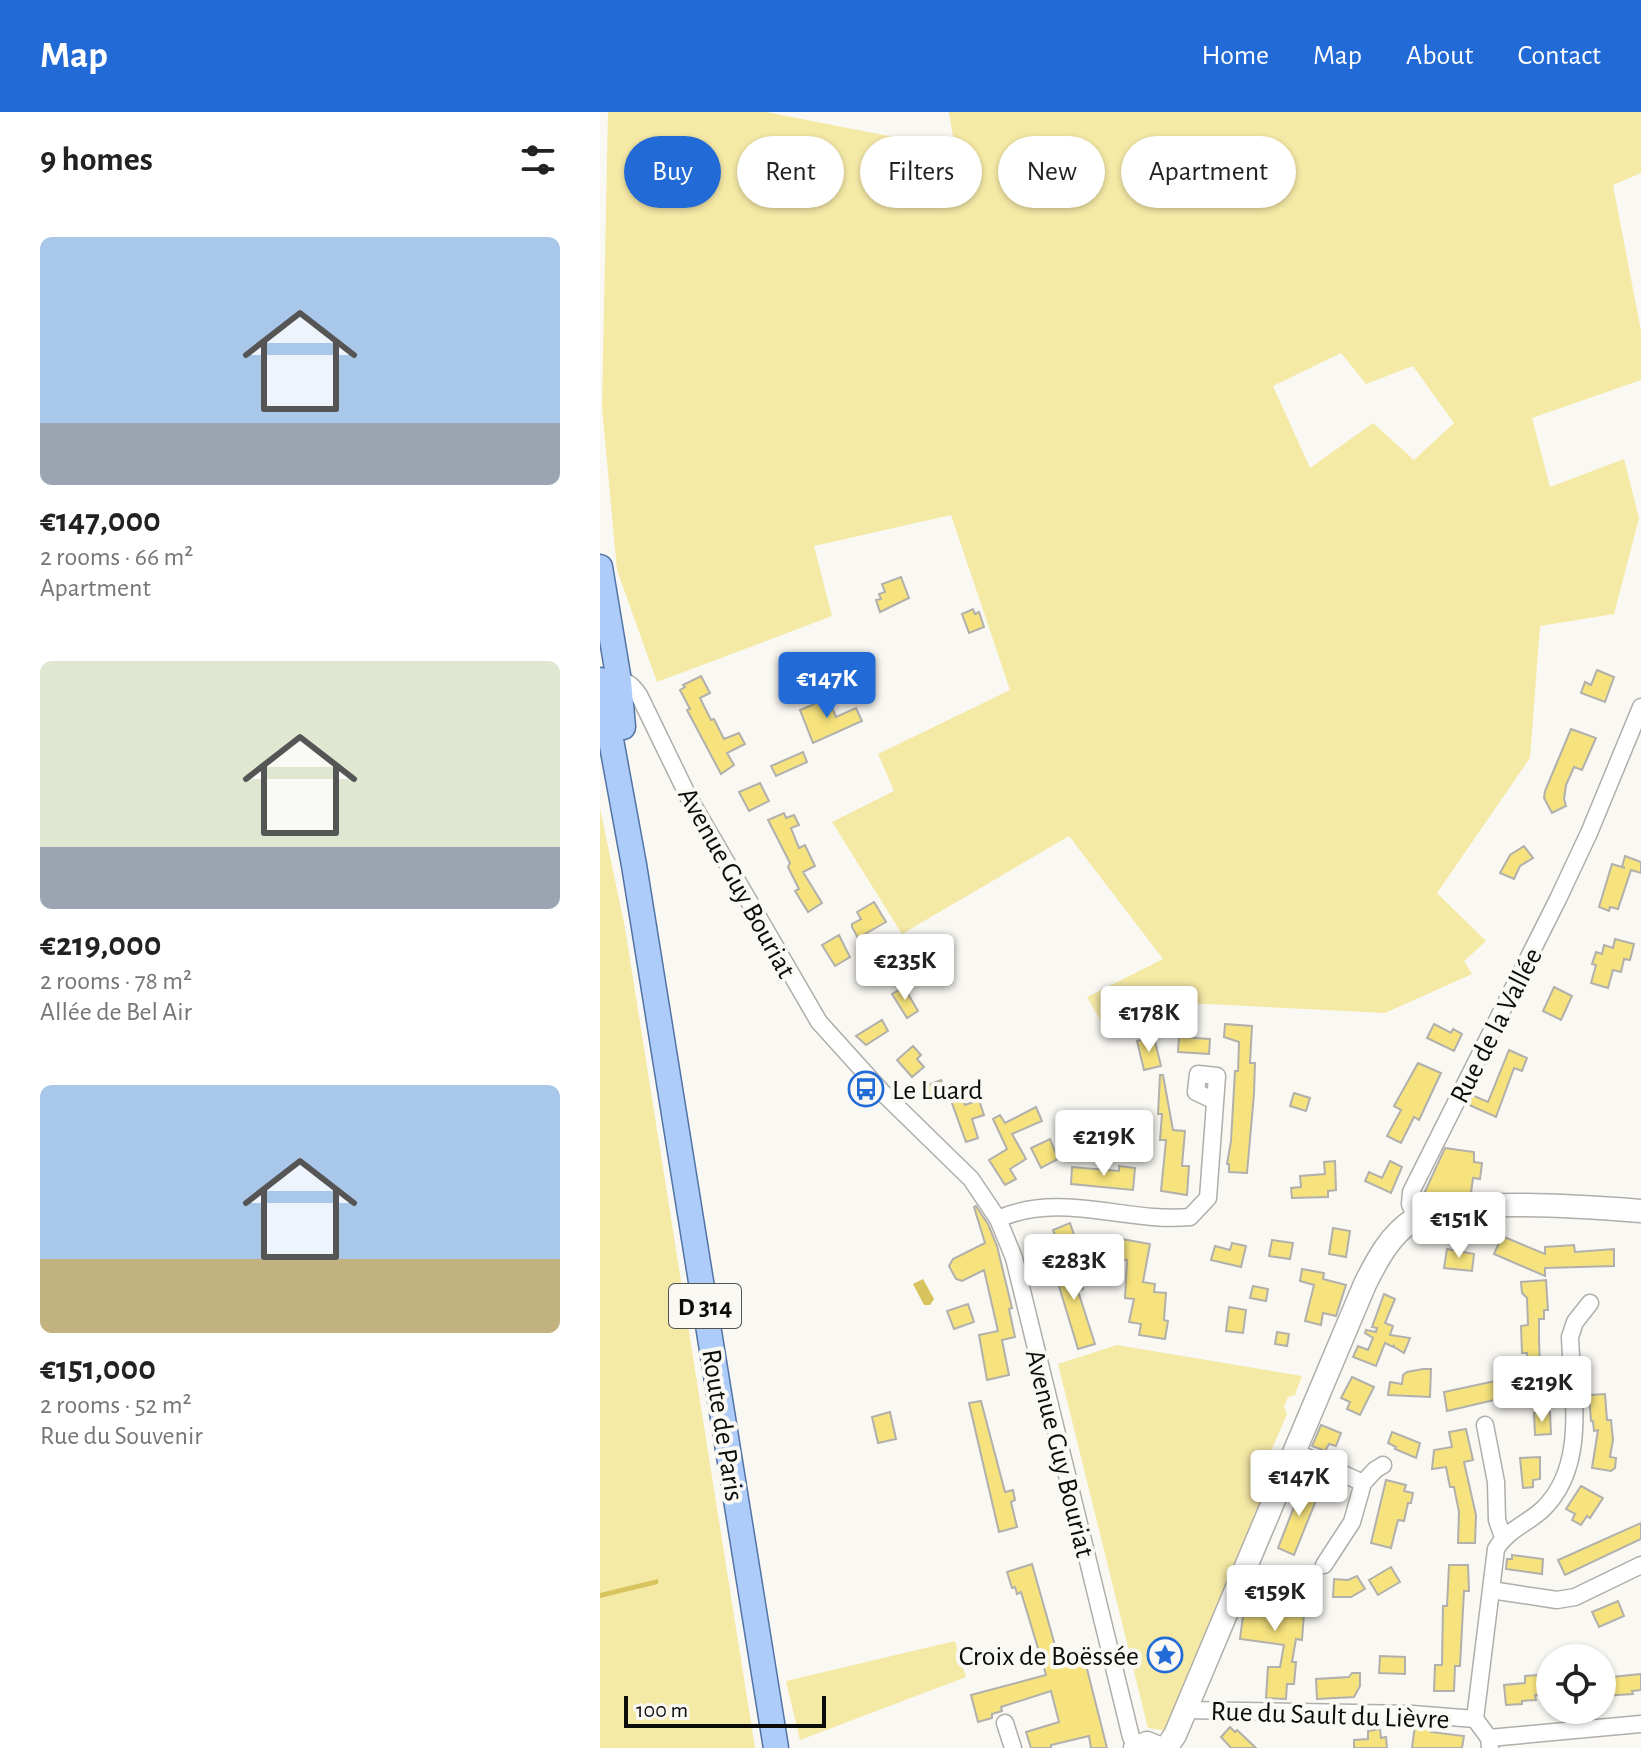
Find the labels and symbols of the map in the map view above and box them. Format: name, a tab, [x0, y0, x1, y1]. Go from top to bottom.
pin: €147K	[771, 652, 883, 720]
street label: Avenue Guy Bouriat	[672, 783, 800, 983]
pin: €235K	[849, 934, 961, 1002]
street label: Rue de la Vallée	[1446, 944, 1548, 1108]
pin: €178K	[1093, 986, 1205, 1054]
bus stop icon: Le Luard	[847, 1070, 885, 1108]
place label: Le Luard	[892, 1077, 983, 1105]
pin: €219K	[1048, 1110, 1160, 1178]
pin: €151K	[1403, 1192, 1515, 1260]
pin: €283K	[1018, 1234, 1130, 1302]
road number: D 314	[669, 1284, 741, 1328]
street label: Route de Paris	[696, 1347, 748, 1503]
street label: Avenue Guy Bouriat	[1020, 1347, 1098, 1560]
pin: €219K	[1486, 1356, 1598, 1424]
pin: €147K	[1243, 1450, 1355, 1518]
pin: €159K	[1219, 1565, 1331, 1633]
place icon: Croix de Boëssée	[1146, 1636, 1184, 1674]
place label: Croix de Boëssée	[959, 1643, 1139, 1671]
scale bar	[624, 1692, 826, 1728]
street label: Rue du Sault du Lièvre	[1210, 1698, 1450, 1734]

